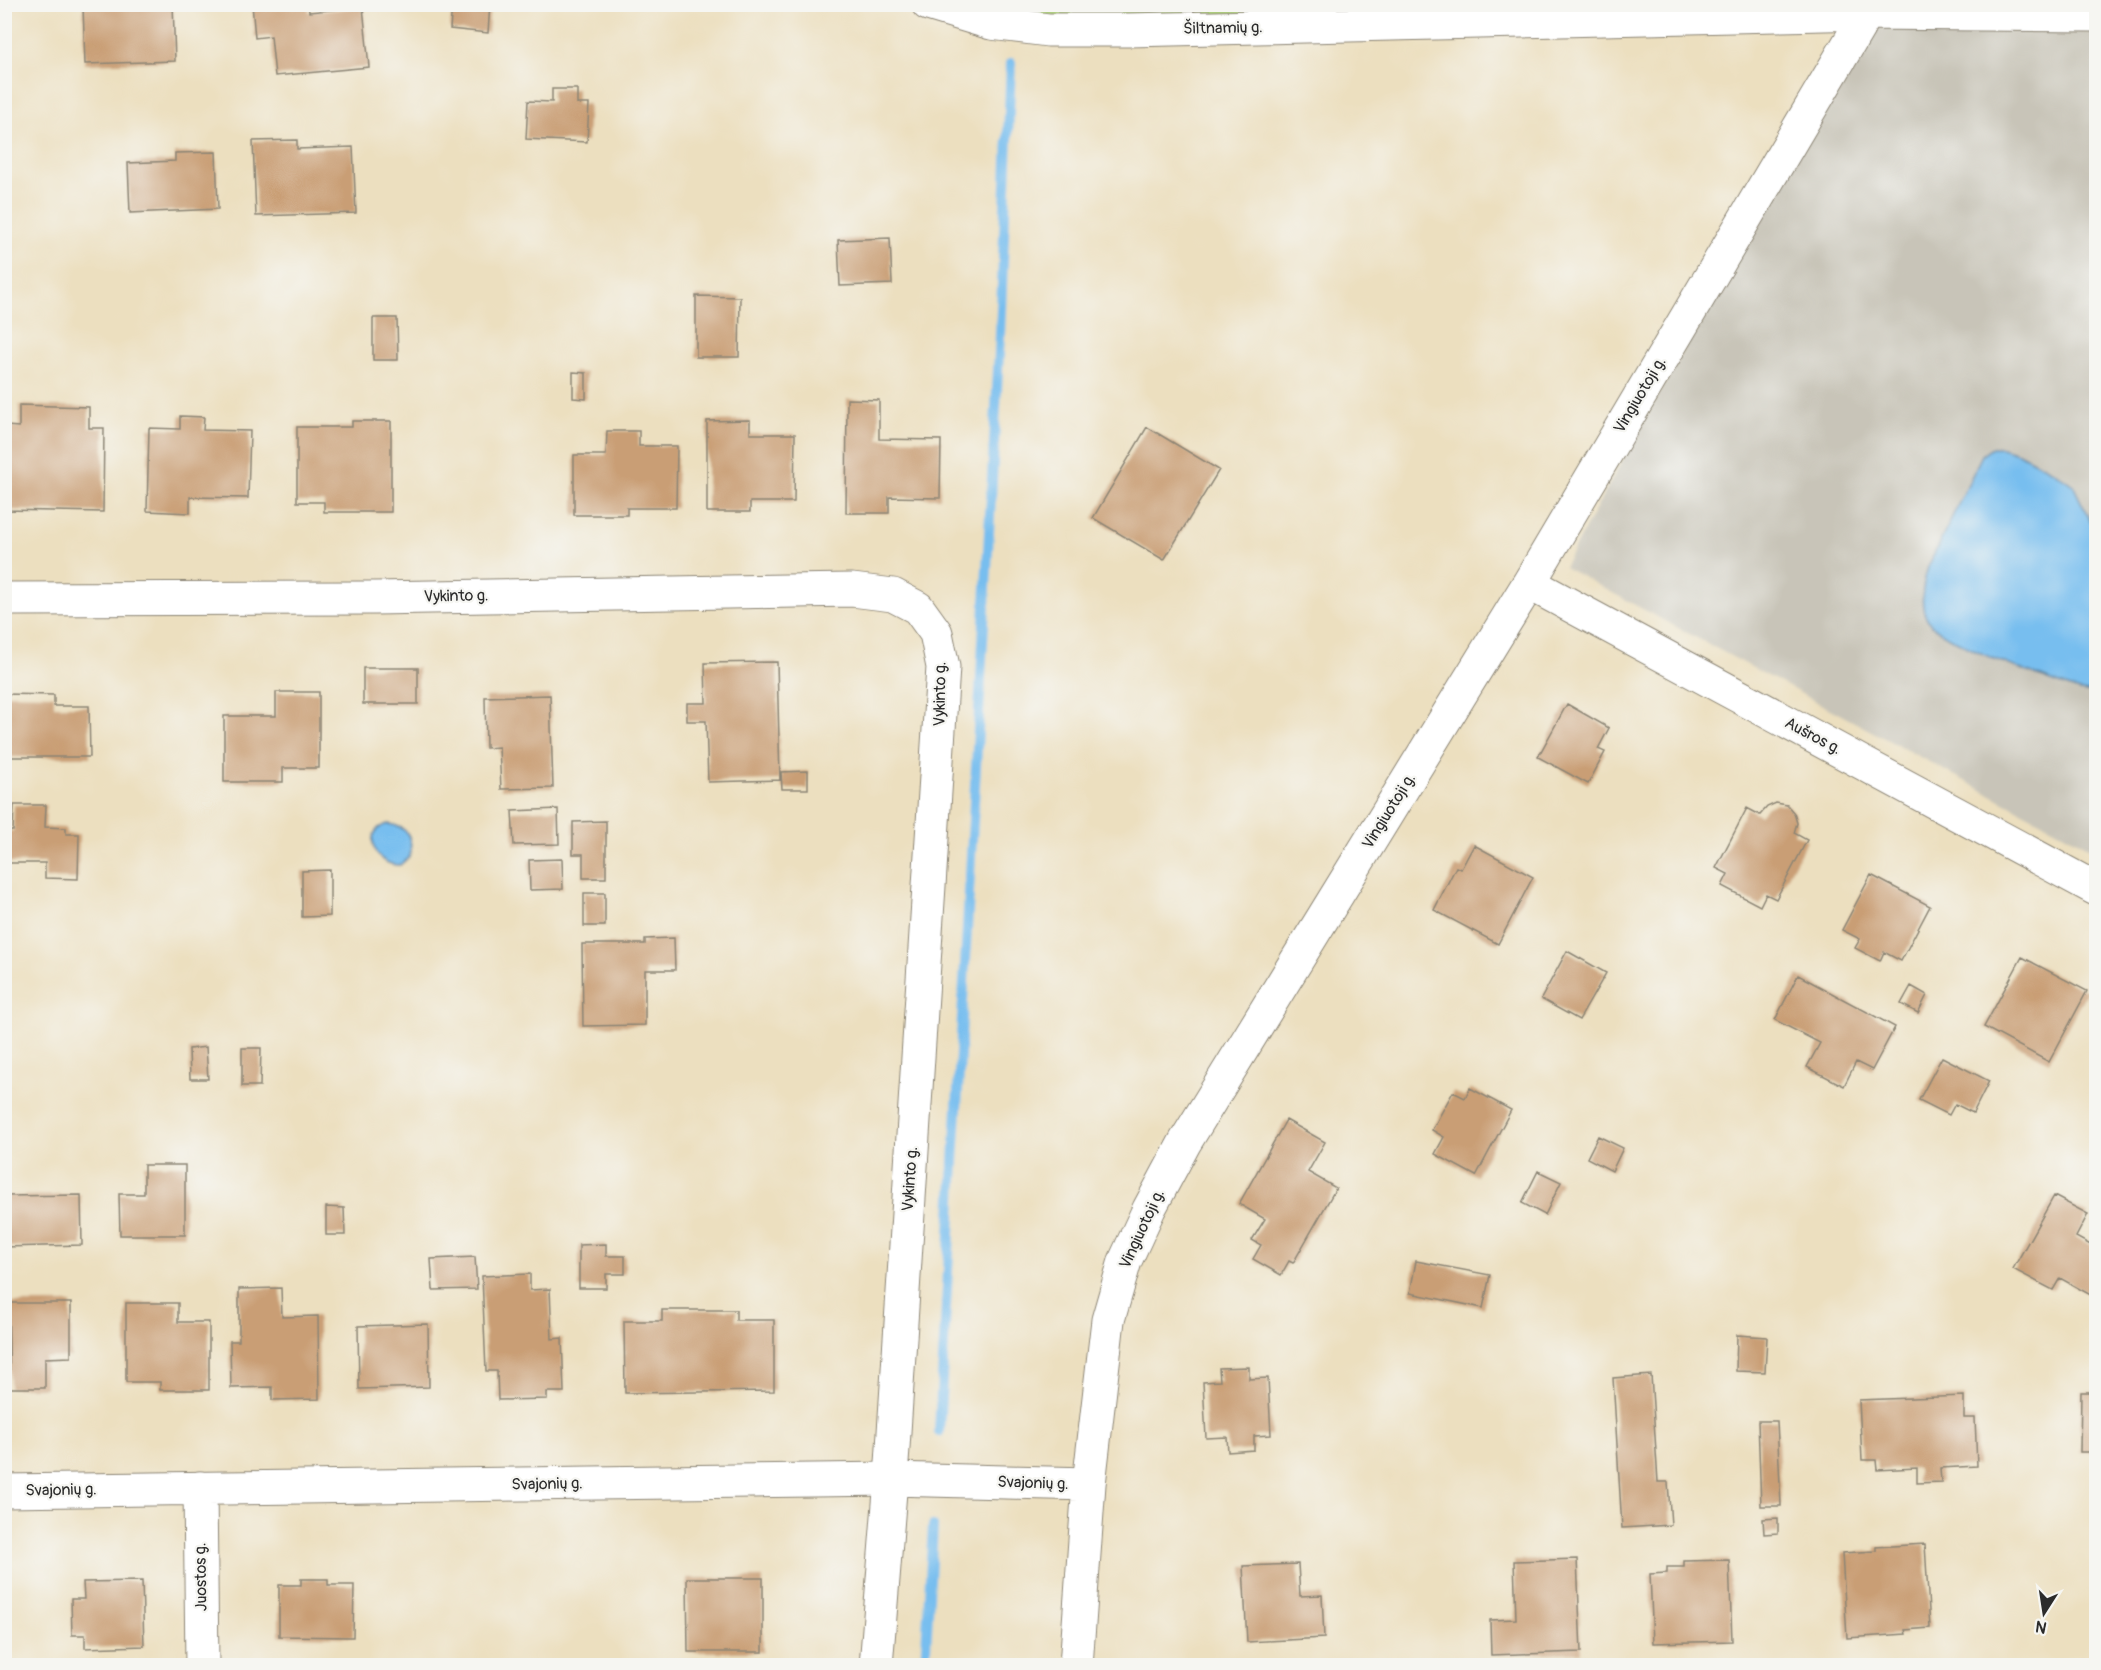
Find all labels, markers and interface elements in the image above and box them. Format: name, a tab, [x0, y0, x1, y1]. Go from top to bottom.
street label: Šiltnamių g.	[1183, 16, 1263, 39]
street label: Vingiuotoji g.	[1609, 353, 1671, 437]
street label: Vykinto g.	[423, 585, 489, 607]
street label: Vykinto g.	[929, 661, 951, 727]
street label: Aušros g.	[1781, 713, 1845, 759]
street label: Vingiuotoji g.	[1358, 769, 1420, 853]
street label: Vykinto g.	[898, 1146, 922, 1212]
street label: Vingiuotoji g.	[1115, 1186, 1169, 1272]
street label: Svajonių g.	[997, 1472, 1069, 1494]
street label: Svajonių g.	[511, 1473, 583, 1495]
street label: Svajonių g.	[25, 1479, 97, 1501]
street label: Juostos g.	[190, 1542, 212, 1612]
north arrow	[2014, 1583, 2074, 1643]
text: N	[2034, 1616, 2048, 1638]

